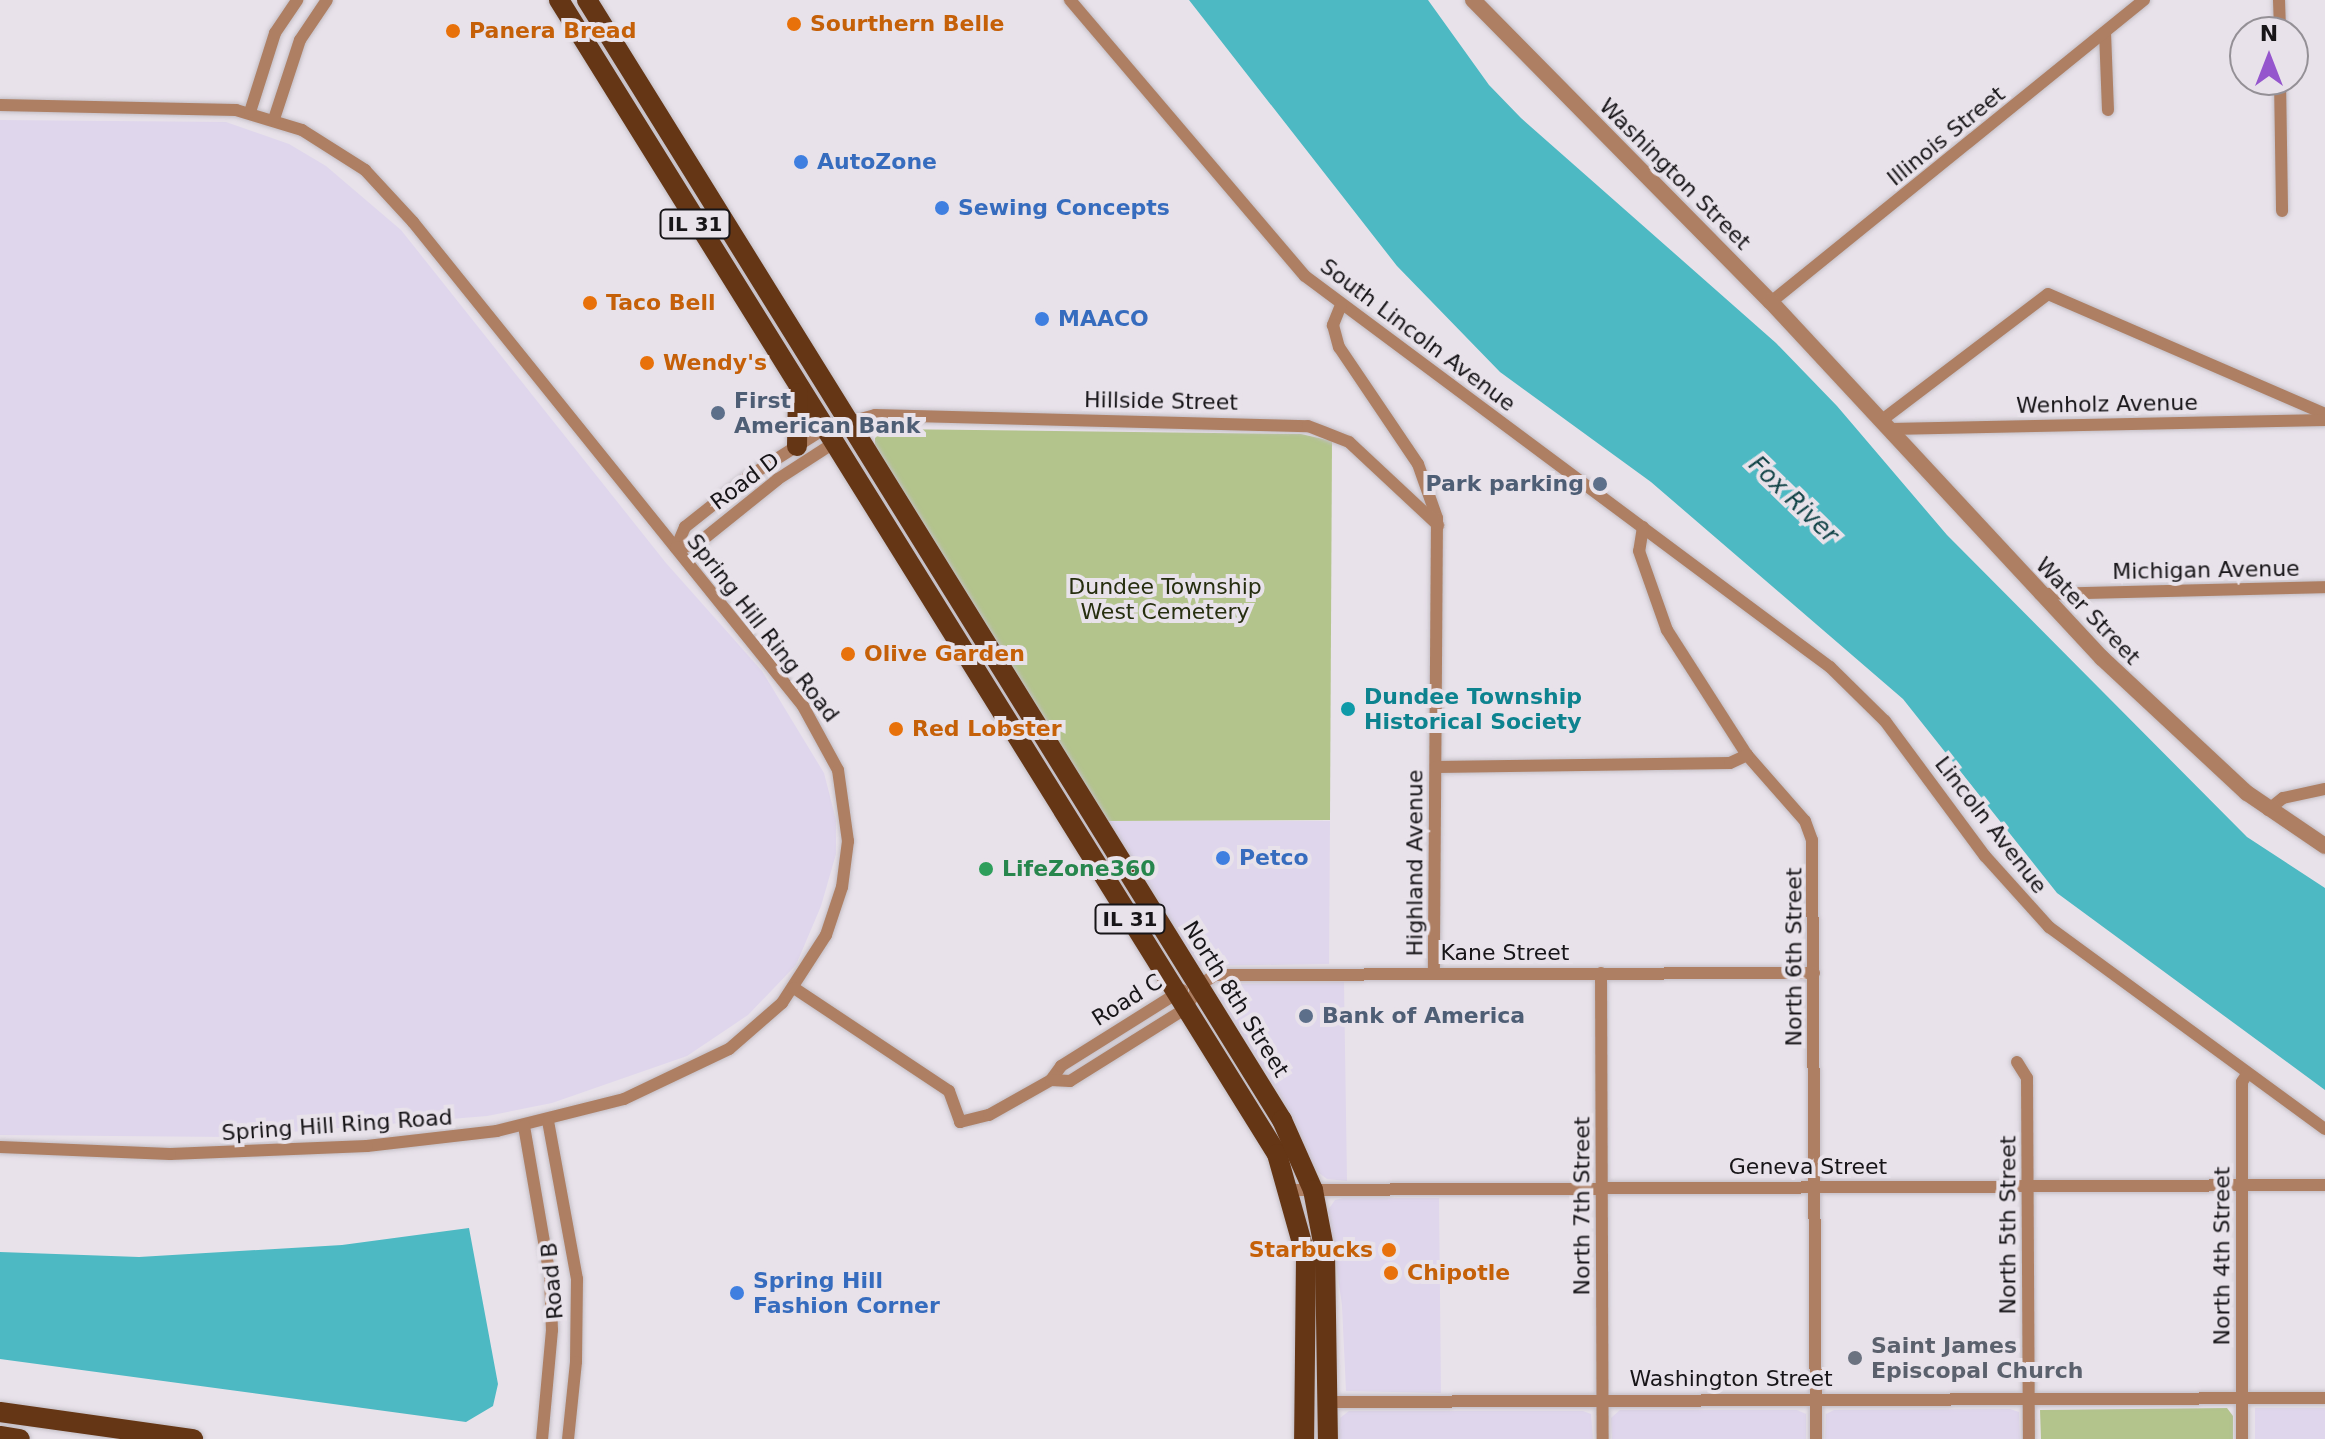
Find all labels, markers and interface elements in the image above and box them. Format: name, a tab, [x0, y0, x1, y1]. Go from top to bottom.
place label: Sourthern Belle	[810, 11, 1004, 37]
marker: Sourthern Belle	[785, 15, 803, 33]
north arrow	[2229, 16, 2309, 96]
place label: Panera Bread	[469, 18, 636, 44]
text: N	[2260, 21, 2278, 46]
marker: Panera Bread	[444, 22, 462, 40]
street label: Illinois Street	[1882, 81, 2010, 191]
street label: Washington Street	[1594, 93, 1756, 255]
place label: AutoZone	[817, 149, 937, 175]
marker: AutoZone	[792, 153, 810, 171]
place label: Sewing Concepts	[958, 195, 1170, 221]
marker: Sewing Concepts	[933, 199, 951, 217]
road number: IL 31	[659, 208, 731, 240]
street label: South Lincoln Avenue	[1315, 253, 1521, 417]
place label: Taco Bell	[606, 290, 716, 316]
marker: Taco Bell	[581, 294, 599, 312]
place label: MAACO	[1058, 306, 1149, 332]
marker: MAACO	[1033, 310, 1051, 328]
place label: Wendy's	[663, 350, 767, 376]
marker: Wendy's	[638, 354, 656, 372]
street label: Hillside Street	[1084, 386, 1238, 416]
place label: First American Bank	[734, 387, 920, 438]
street label: Wenholz Avenue	[2016, 389, 2198, 419]
marker: First American Bank	[709, 404, 727, 422]
street label: Road D	[705, 447, 785, 515]
water label: Fox River	[1743, 451, 1843, 549]
place label: Park parking	[1425, 471, 1584, 497]
marker: Park parking	[1591, 475, 1609, 493]
street label: Spring Hill Ring Road	[681, 529, 845, 727]
street label: Water Street	[2030, 552, 2146, 670]
street label: Michigan Avenue	[2112, 555, 2300, 585]
park label: Dundee Township West Cemetery	[1068, 573, 1262, 624]
place label: Olive Garden	[864, 641, 1025, 667]
marker: Olive Garden	[839, 645, 857, 663]
place label: Dundee Township Historical Society	[1364, 683, 1582, 734]
marker: Dundee Township Historical Society	[1339, 700, 1357, 718]
place label: Red Lobster	[912, 716, 1062, 742]
marker: Red Lobster	[887, 720, 905, 738]
street label: Lincoln Avenue	[1929, 751, 2053, 899]
street label: Highland Avenue	[1402, 770, 1428, 956]
place label: Petco	[1239, 845, 1309, 871]
marker: Petco	[1214, 849, 1232, 867]
place label: LifeZone360	[1002, 856, 1156, 882]
marker: LifeZone360	[977, 860, 995, 878]
street label: North 6th Street	[1781, 868, 1807, 1046]
road number: IL 31	[1094, 903, 1166, 935]
street label: North 8th Street	[1177, 916, 1295, 1082]
street label: Kane Street	[1441, 940, 1569, 966]
street label: Road C	[1087, 968, 1167, 1032]
place label: Bank of America	[1322, 1003, 1525, 1029]
marker: Bank of America	[1297, 1007, 1315, 1025]
street label: Spring Hill Ring Road	[221, 1104, 453, 1146]
street label: North 7th Street	[1569, 1117, 1595, 1295]
street label: North 5th Street	[1995, 1136, 2021, 1314]
street label: Geneva Street	[1729, 1154, 1887, 1180]
street label: North 4th Street	[2209, 1167, 2235, 1345]
place label: Starbucks	[1249, 1237, 1373, 1263]
street label: Road B	[535, 1241, 569, 1321]
marker: Starbucks	[1380, 1241, 1398, 1259]
place label: Chipotle	[1407, 1260, 1510, 1286]
marker: Chipotle	[1382, 1264, 1400, 1282]
place label: Spring Hill Fashion Corner	[753, 1267, 940, 1318]
marker: Spring Hill Fashion Corner	[728, 1284, 746, 1302]
place label: Saint James Episcopal Church	[1871, 1332, 2083, 1384]
marker: Saint James Episcopal Church	[1846, 1349, 1864, 1367]
street label: Washington Street	[1629, 1366, 1833, 1392]

